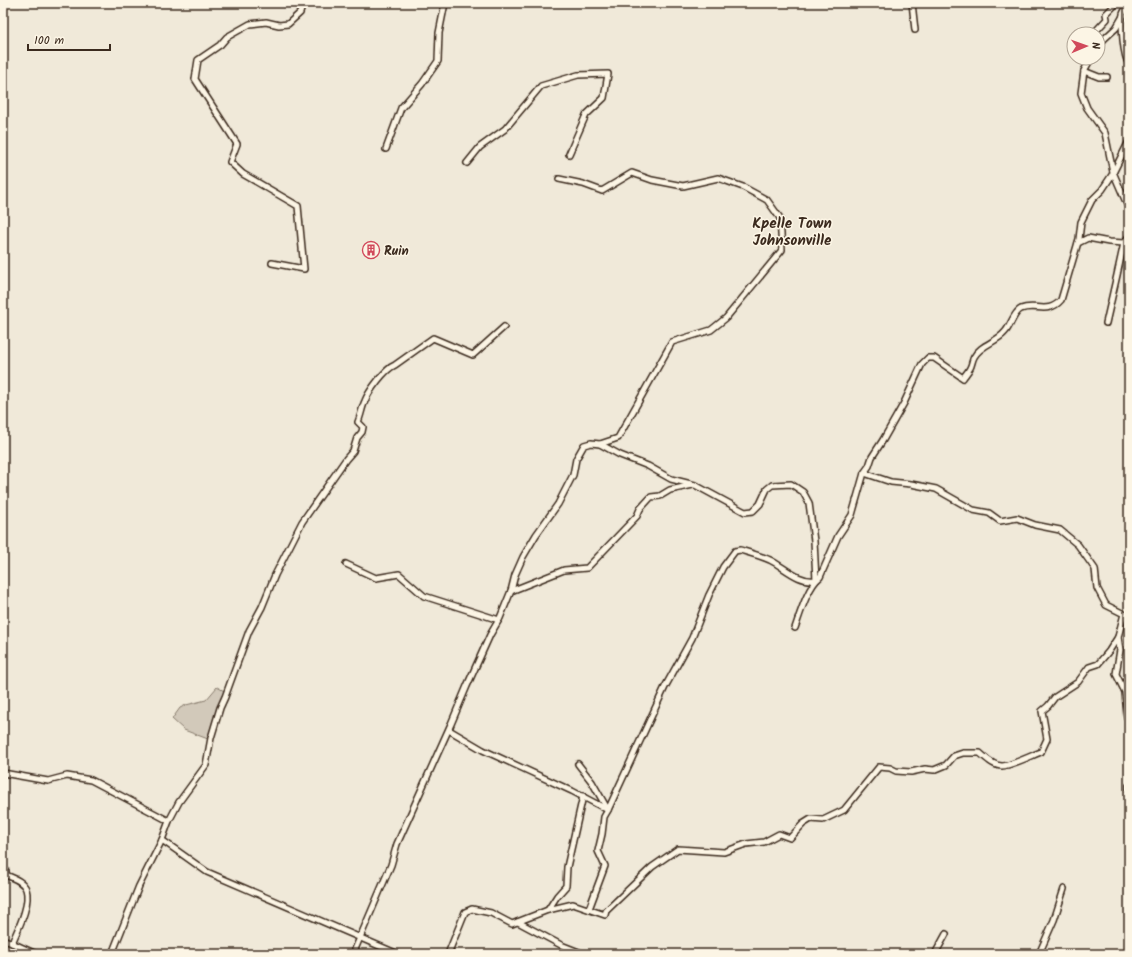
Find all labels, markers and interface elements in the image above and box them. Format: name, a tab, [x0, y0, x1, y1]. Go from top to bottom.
scale bar	[28, 26, 110, 52]
north arrow	[1066, 26, 1106, 66]
text: 100 m	[34, 31, 65, 50]
text: N	[1086, 42, 1104, 50]
district label: Kpelle Town Johnsonville	[752, 212, 832, 253]
building icon: Ruin	[361, 240, 381, 260]
place label: Ruin	[384, 241, 409, 262]

